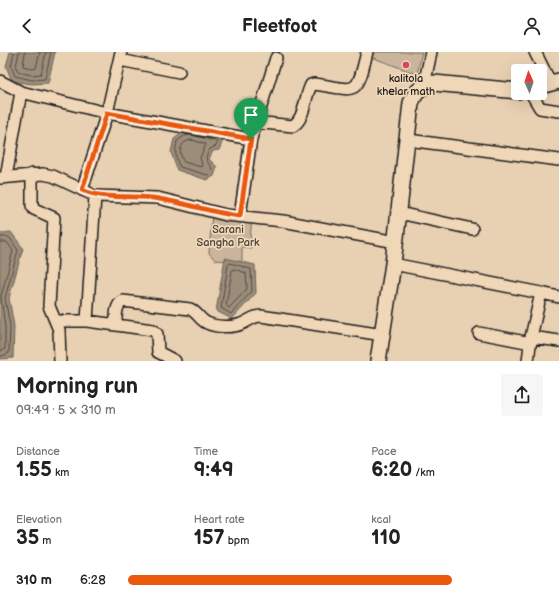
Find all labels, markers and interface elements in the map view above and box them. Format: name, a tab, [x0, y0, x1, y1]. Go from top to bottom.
icon: back	[16, 15, 38, 37]
icon: person	[521, 15, 543, 37]
text: Fleetfoot	[242, 16, 317, 37]
marker: kalitola khelar math	[401, 60, 411, 70]
north arrow	[511, 64, 547, 100]
map controls	[511, 64, 547, 100]
place label: kalitola khelar math	[377, 72, 435, 98]
pin	[234, 98, 268, 139]
icon: arrive	[240, 104, 262, 126]
park label: Sarani Sangha Park	[197, 223, 260, 249]
text: Morning run	[16, 373, 138, 400]
button: share	[501, 374, 543, 416]
text: 09:49 · 5 × 310 m	[16, 402, 116, 418]
text: Distance	[16, 445, 60, 458]
text: Time	[194, 445, 218, 458]
text: Pace	[371, 445, 396, 458]
text: 1.55	[16, 458, 52, 482]
text: 9:49	[194, 458, 234, 482]
text: 6:20	[371, 458, 412, 482]
text: km	[52, 466, 69, 479]
text: /km	[412, 466, 435, 479]
text: Elevation	[16, 513, 62, 526]
text: Heart rate	[194, 513, 244, 526]
text: kcal	[371, 513, 391, 526]
text: 35	[16, 526, 39, 550]
text: 157	[194, 526, 225, 550]
text: 110	[371, 526, 401, 550]
text: m	[39, 534, 51, 547]
text: bpm	[225, 534, 249, 547]
text: 310 m	[16, 572, 52, 588]
text: 6:28	[80, 572, 106, 588]

